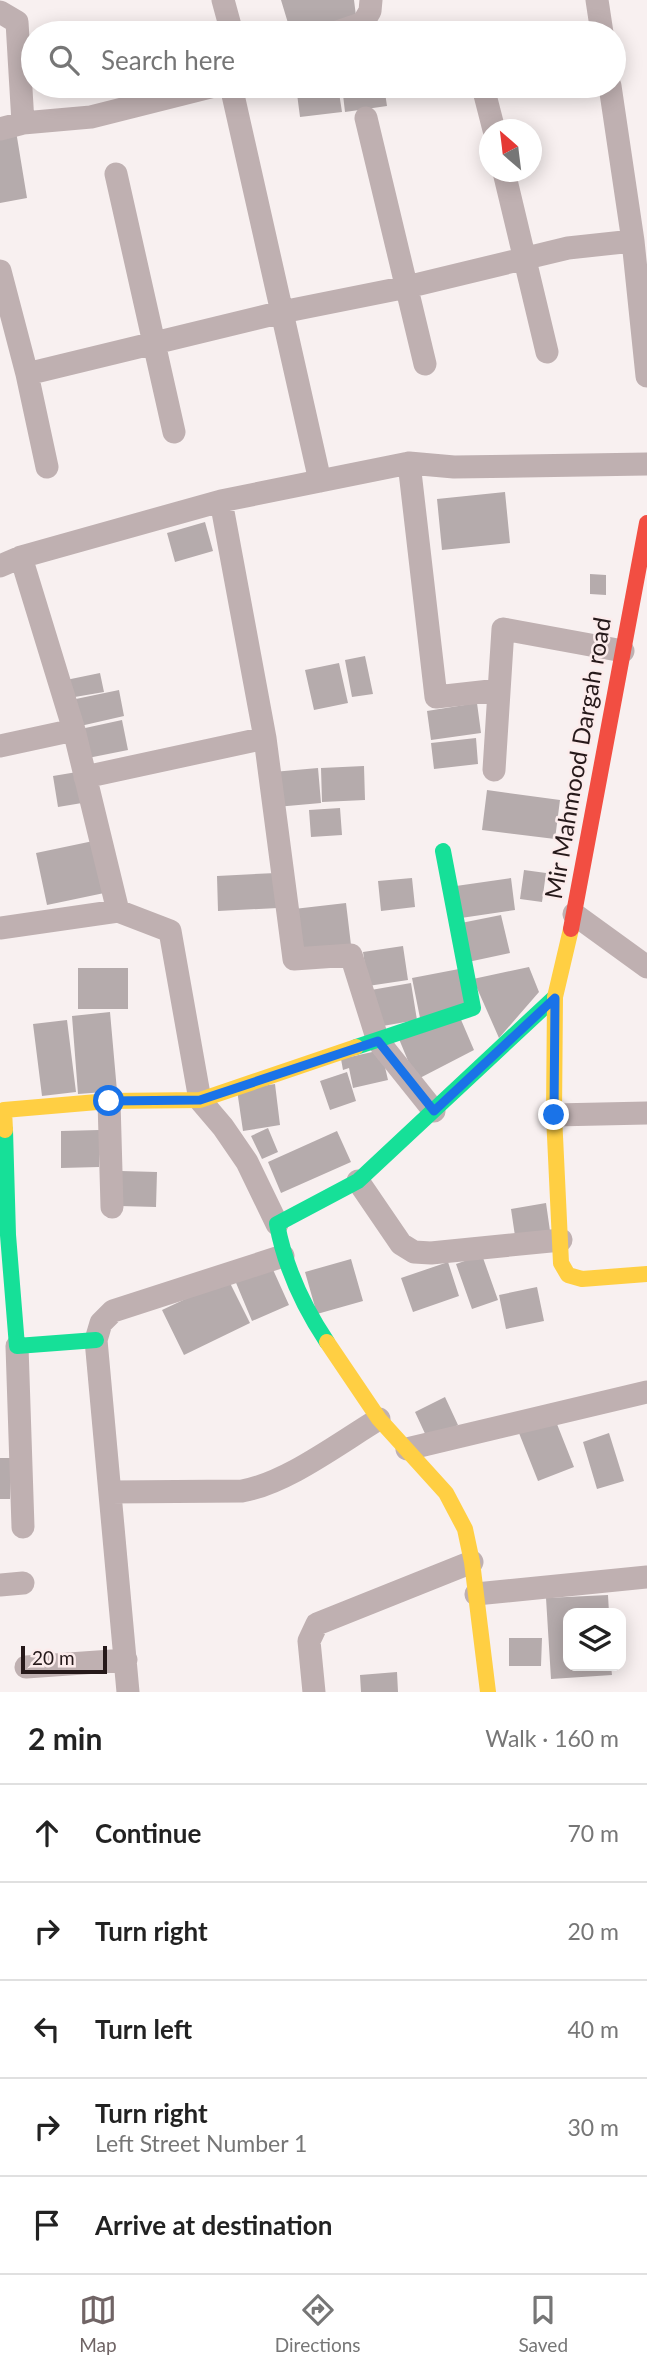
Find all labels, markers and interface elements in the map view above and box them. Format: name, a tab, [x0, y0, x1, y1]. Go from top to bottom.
search box	[21, 21, 626, 98]
icon: search	[45, 41, 83, 79]
text: Search here	[101, 44, 235, 76]
north arrow	[479, 119, 542, 182]
street label: Mir Mahmood Dargah road	[538, 615, 616, 901]
route start	[93, 1085, 124, 1116]
route end	[538, 1099, 569, 1130]
map controls	[563, 1608, 626, 1671]
button: layers	[563, 1608, 626, 1671]
scale bar	[21, 1643, 107, 1675]
text: 20 m	[32, 1646, 75, 1669]
text: 2 min	[28, 1720, 102, 1756]
text: Walk · 160 m	[485, 1724, 619, 1752]
icon: ahead	[28, 1814, 66, 1852]
text: Continue	[95, 1817, 201, 1849]
text: 70 m	[568, 1819, 619, 1847]
icon: right	[28, 1912, 66, 1950]
text: Turn right	[95, 1915, 208, 1947]
text: 20 m	[568, 1917, 619, 1945]
icon: left	[28, 2010, 66, 2048]
text: Turn left	[95, 2013, 192, 2045]
text: 40 m	[568, 2015, 619, 2043]
text: Turn right	[95, 2097, 208, 2129]
icon: right	[28, 2108, 66, 2146]
text: 30 m	[568, 2113, 619, 2141]
text: Left Street Number 1	[95, 2129, 307, 2157]
icon: arrive	[28, 2206, 66, 2244]
text: Arrive at destination	[95, 2209, 332, 2241]
tab: Map	[79, 2291, 117, 2356]
tab: Directions	[275, 2291, 361, 2356]
tab: Saved	[518, 2291, 568, 2356]

